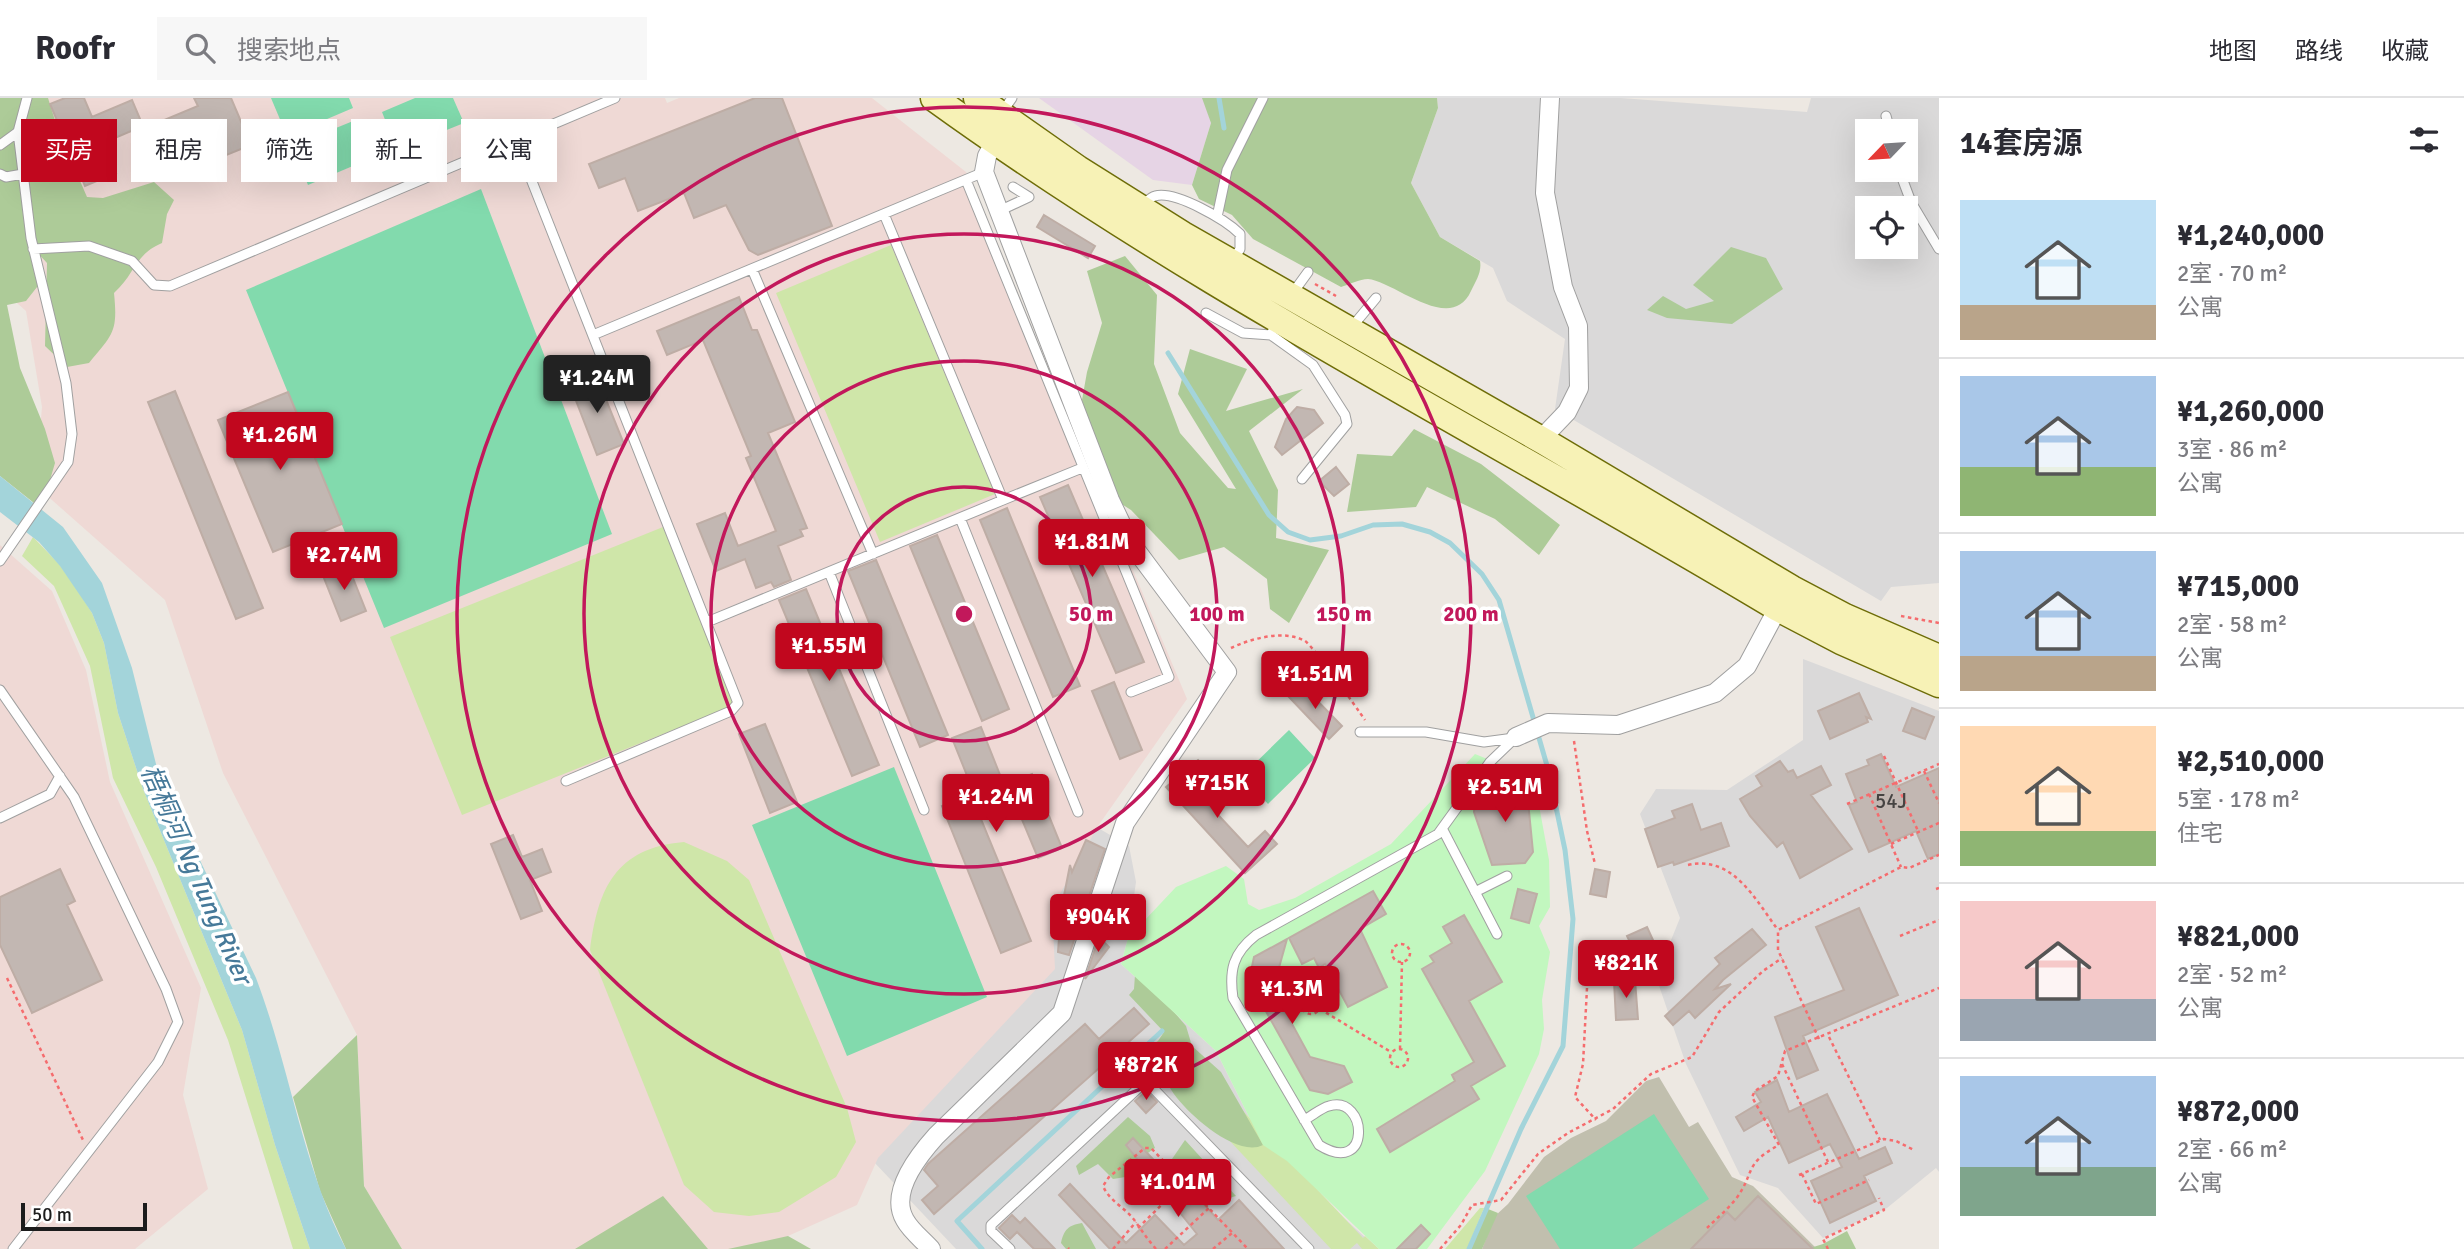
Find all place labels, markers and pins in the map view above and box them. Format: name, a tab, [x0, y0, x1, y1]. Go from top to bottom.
pin: ¥1.24M	[540, 356, 654, 415]
pin: ¥1.26M	[223, 412, 337, 472]
pin: ¥1.81M	[1035, 519, 1149, 579]
pin: ¥2.74M	[287, 532, 401, 592]
centre of rings	[952, 602, 976, 626]
pin: ¥1.55M	[772, 624, 886, 683]
pin: ¥1.51M	[1258, 652, 1372, 711]
pin: ¥715K	[1168, 760, 1266, 820]
pin: ¥2.51M	[1448, 764, 1562, 824]
pin: ¥1.24M	[939, 774, 1053, 834]
pin: ¥904K	[1049, 894, 1147, 954]
pin: ¥821K	[1577, 940, 1675, 1000]
pin: ¥1.3M	[1243, 967, 1341, 1026]
pin: ¥872K	[1097, 1042, 1195, 1102]
pin: ¥1.01M	[1121, 1160, 1235, 1219]

